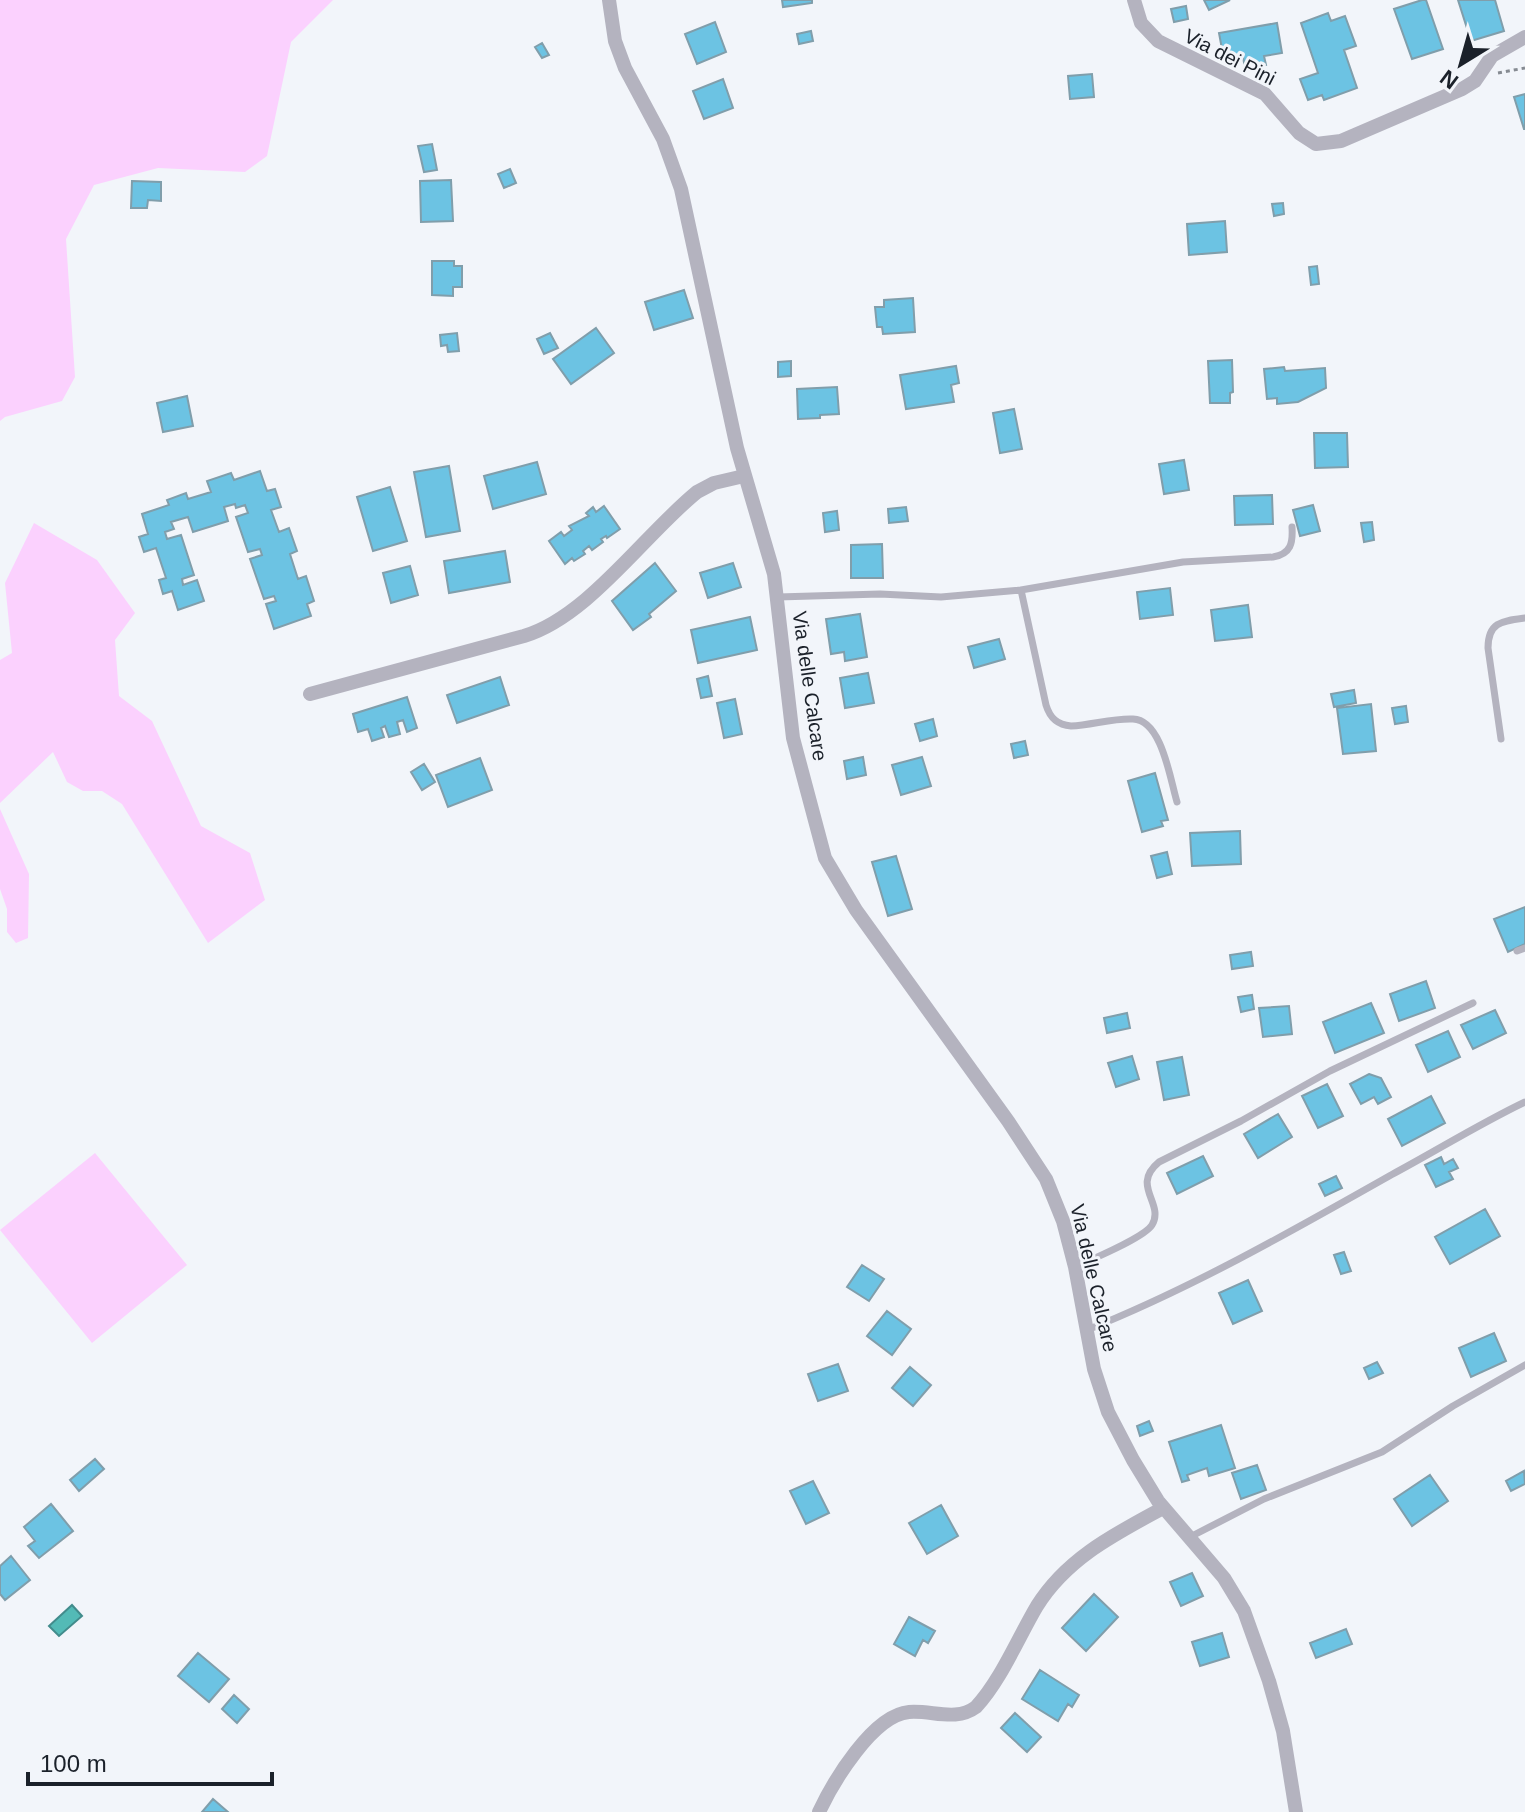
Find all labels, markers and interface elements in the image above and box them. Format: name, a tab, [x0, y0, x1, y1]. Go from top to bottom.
north arrow	[1421, 24, 1501, 104]
street label: Via dei Pini	[1181, 25, 1279, 89]
text: N	[1435, 65, 1463, 94]
street label: Via delle Calcare	[789, 610, 831, 762]
street label: Via delle Calcare	[1066, 1202, 1122, 1354]
scale bar	[28, 1736, 272, 1786]
text: 100 m	[40, 1750, 107, 1777]

